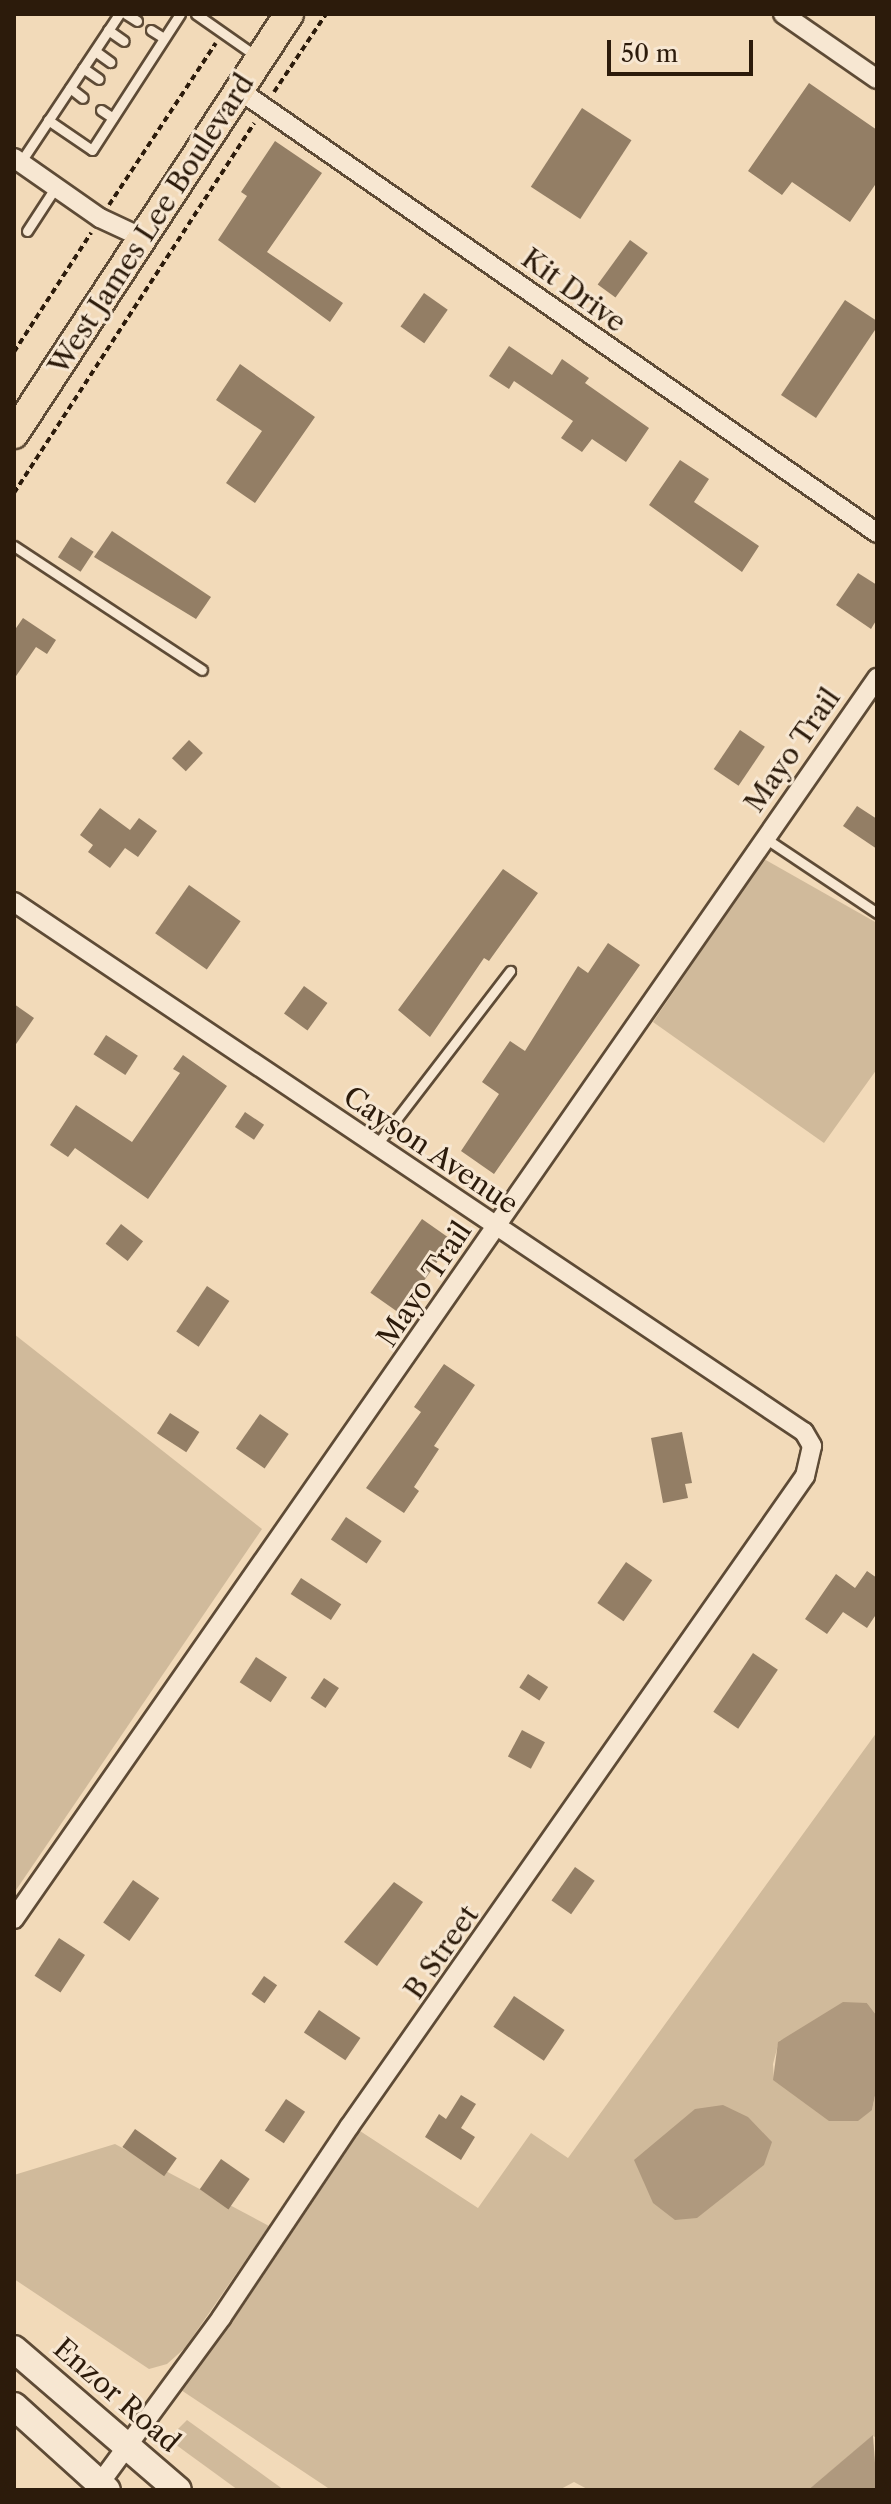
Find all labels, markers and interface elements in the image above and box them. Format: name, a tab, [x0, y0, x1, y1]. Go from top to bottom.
scale bar	[611, 24, 757, 74]
text: 50 m	[621, 39, 678, 68]
street label: West James Lee Boulevard	[41, 68, 261, 380]
street label: Kit Drive	[515, 241, 633, 339]
street label: Mayo Trail	[737, 681, 847, 819]
street label: Cayson Avenue	[337, 1079, 525, 1221]
street label: Mayo Trail	[370, 1215, 478, 1353]
street label: B Street	[397, 1899, 485, 2005]
street label: Enzor Road	[47, 2331, 187, 2459]

